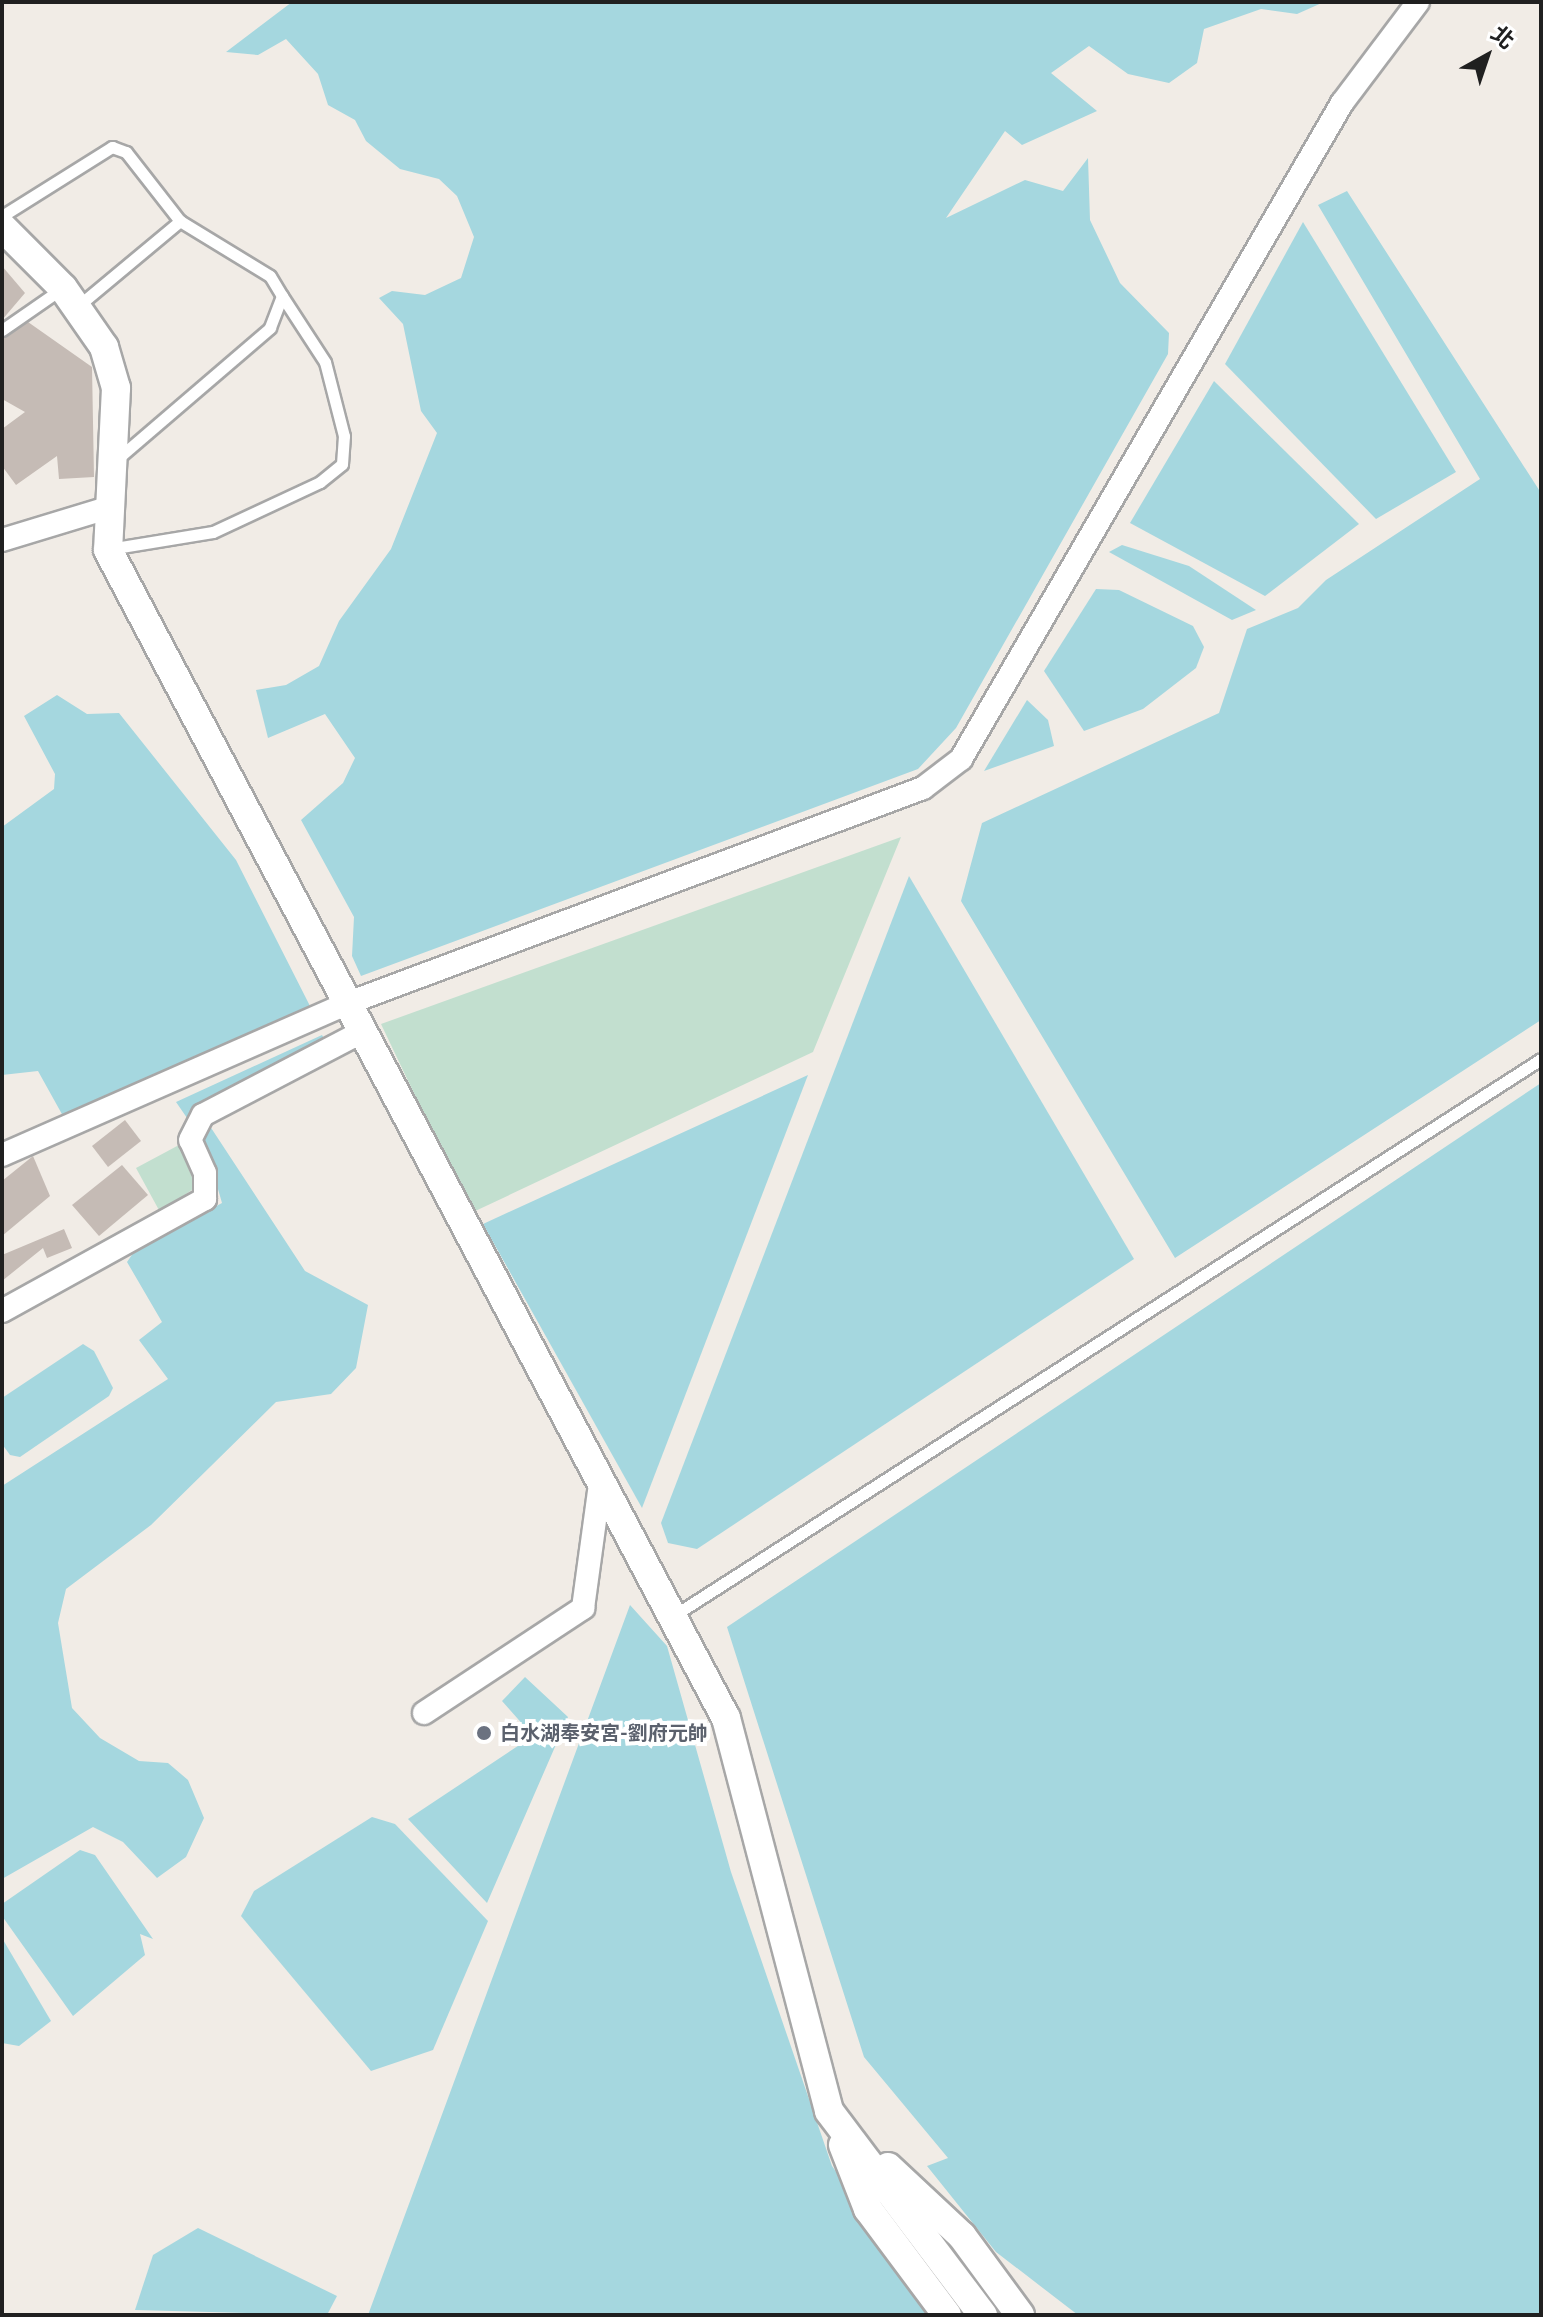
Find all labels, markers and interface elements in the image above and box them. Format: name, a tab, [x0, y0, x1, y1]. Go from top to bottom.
north arrow	[1447, 16, 1527, 96]
text: 北	[1486, 21, 1519, 54]
place label: 白水湖奉安宮-劉府元帥	[500, 1721, 708, 1745]
marker: 白水湖奉安宮-劉府元帥	[475, 1724, 493, 1742]

